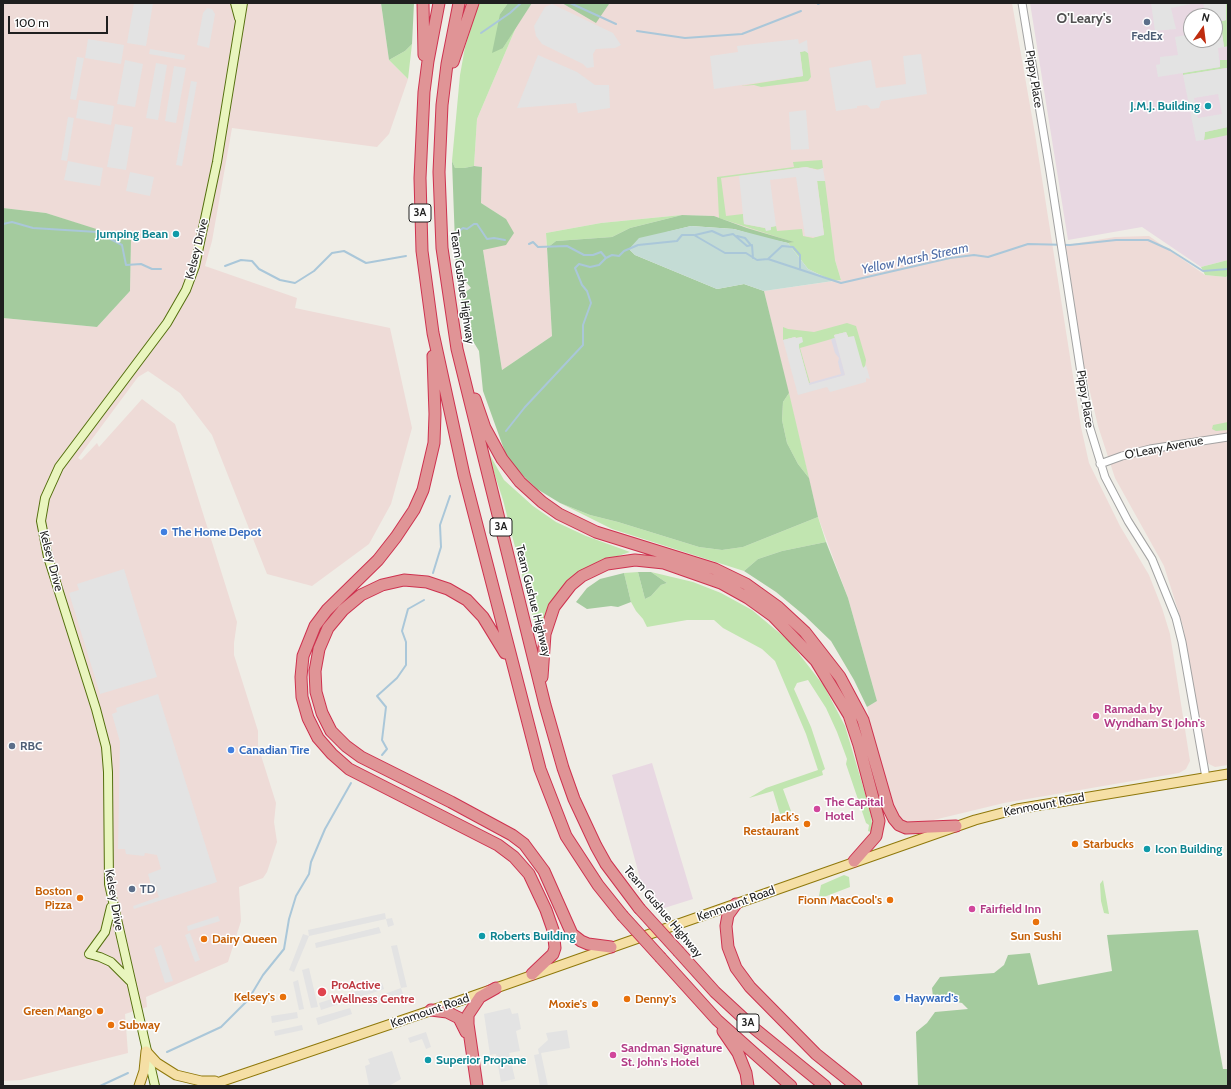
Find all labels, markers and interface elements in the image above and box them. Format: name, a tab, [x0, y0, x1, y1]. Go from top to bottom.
scale bar	[10, 8, 110, 34]
north arrow	[1183, 8, 1223, 48]
text: N	[1200, 10, 1211, 25]
district label: O'Leary's	[1057, 11, 1111, 27]
text: 100 m	[15, 15, 49, 30]
marker: FedEx	[1142, 17, 1152, 27]
place label: FedEx	[1131, 29, 1163, 43]
street label: Pippy Place	[1022, 49, 1046, 109]
place label: J.M.J. Building	[1130, 99, 1200, 113]
marker: J.M.J. Building	[1203, 101, 1213, 111]
road number: 3A	[409, 204, 431, 222]
street label: Kelsey Drive	[183, 217, 211, 281]
place label: Jumping Bean	[96, 227, 168, 241]
marker: Jumping Bean	[171, 229, 181, 239]
street label: Team Gushue Highway	[447, 229, 477, 345]
water label: Yellow Marsh Stream	[860, 240, 970, 278]
street label: Pippy Place	[1073, 369, 1097, 429]
street label: O'Leary Avenue	[1124, 433, 1204, 463]
road number: 3A	[490, 518, 512, 536]
place label: The Home Depot	[172, 525, 261, 539]
marker: The Home Depot	[159, 527, 169, 537]
street label: Kelsey Drive	[36, 529, 66, 593]
street label: Team Gushue Highway	[512, 543, 554, 659]
place label: Ramada by Wyndham St John's	[1104, 702, 1205, 730]
marker: Ramada by Wyndham St John's	[1091, 711, 1101, 721]
place label: RBC	[20, 739, 42, 753]
marker: RBC	[7, 741, 17, 751]
place label: Canadian Tire	[239, 743, 309, 757]
marker: Canadian Tire	[226, 745, 236, 755]
street label: Kenmount Road	[1002, 790, 1086, 820]
place label: The Capital Hotel	[825, 795, 883, 823]
marker: The Capital Hotel	[812, 804, 822, 814]
place label: Jack's Restaurant	[743, 810, 799, 838]
marker: Jack's Restaurant	[802, 819, 812, 829]
place label: Starbucks	[1083, 837, 1134, 851]
marker: Starbucks	[1070, 839, 1080, 849]
place label: Icon Building	[1155, 842, 1222, 856]
marker: Icon Building	[1142, 844, 1152, 854]
street label: Team Gushue Highway	[621, 863, 705, 961]
street label: Kelsey Drive	[102, 868, 126, 932]
place label: TD	[140, 882, 155, 896]
street label: Kenmount Road	[695, 883, 777, 925]
place label: Boston Pizza	[35, 884, 72, 912]
marker: TD	[127, 884, 137, 894]
marker: Boston Pizza	[75, 893, 85, 903]
place label: Fionn MacCool's	[798, 893, 882, 907]
marker: Fionn MacCool's	[885, 895, 895, 905]
place label: Fairfield Inn	[980, 902, 1041, 916]
marker: Fairfield Inn	[967, 904, 977, 914]
marker: Sun Sushi	[1031, 917, 1041, 927]
place label: Roberts Building	[490, 929, 575, 943]
place label: Sun Sushi	[1011, 929, 1061, 943]
marker: Roberts Building	[477, 931, 487, 941]
place label: Dairy Queen	[212, 932, 277, 946]
marker: Dairy Queen	[199, 934, 209, 944]
place label: ProActive Wellness Centre	[331, 978, 414, 1006]
marker: ProActive Wellness Centre	[316, 986, 328, 998]
place label: Kelsey's	[234, 990, 275, 1004]
street label: Kenmount Road	[389, 991, 471, 1031]
place label: Hayward's	[905, 991, 958, 1005]
marker: Kelsey's	[278, 992, 288, 1002]
place label: Denny's	[635, 992, 676, 1006]
marker: Hayward's	[892, 993, 902, 1003]
marker: Denny's	[622, 994, 632, 1004]
place label: Moxie's	[549, 997, 587, 1011]
marker: Moxie's	[590, 999, 600, 1009]
place label: Green Mango	[23, 1004, 92, 1018]
marker: Green Mango	[95, 1006, 105, 1016]
road number: 3A	[737, 1014, 759, 1032]
place label: Subway	[119, 1018, 160, 1032]
marker: Subway	[106, 1020, 116, 1030]
place label: Sandman Signature St. John's Hotel	[621, 1041, 722, 1069]
marker: Sandman Signature St. John's Hotel	[608, 1050, 618, 1060]
place label: Superior Propane	[436, 1053, 526, 1067]
marker: Superior Propane	[423, 1055, 433, 1065]

